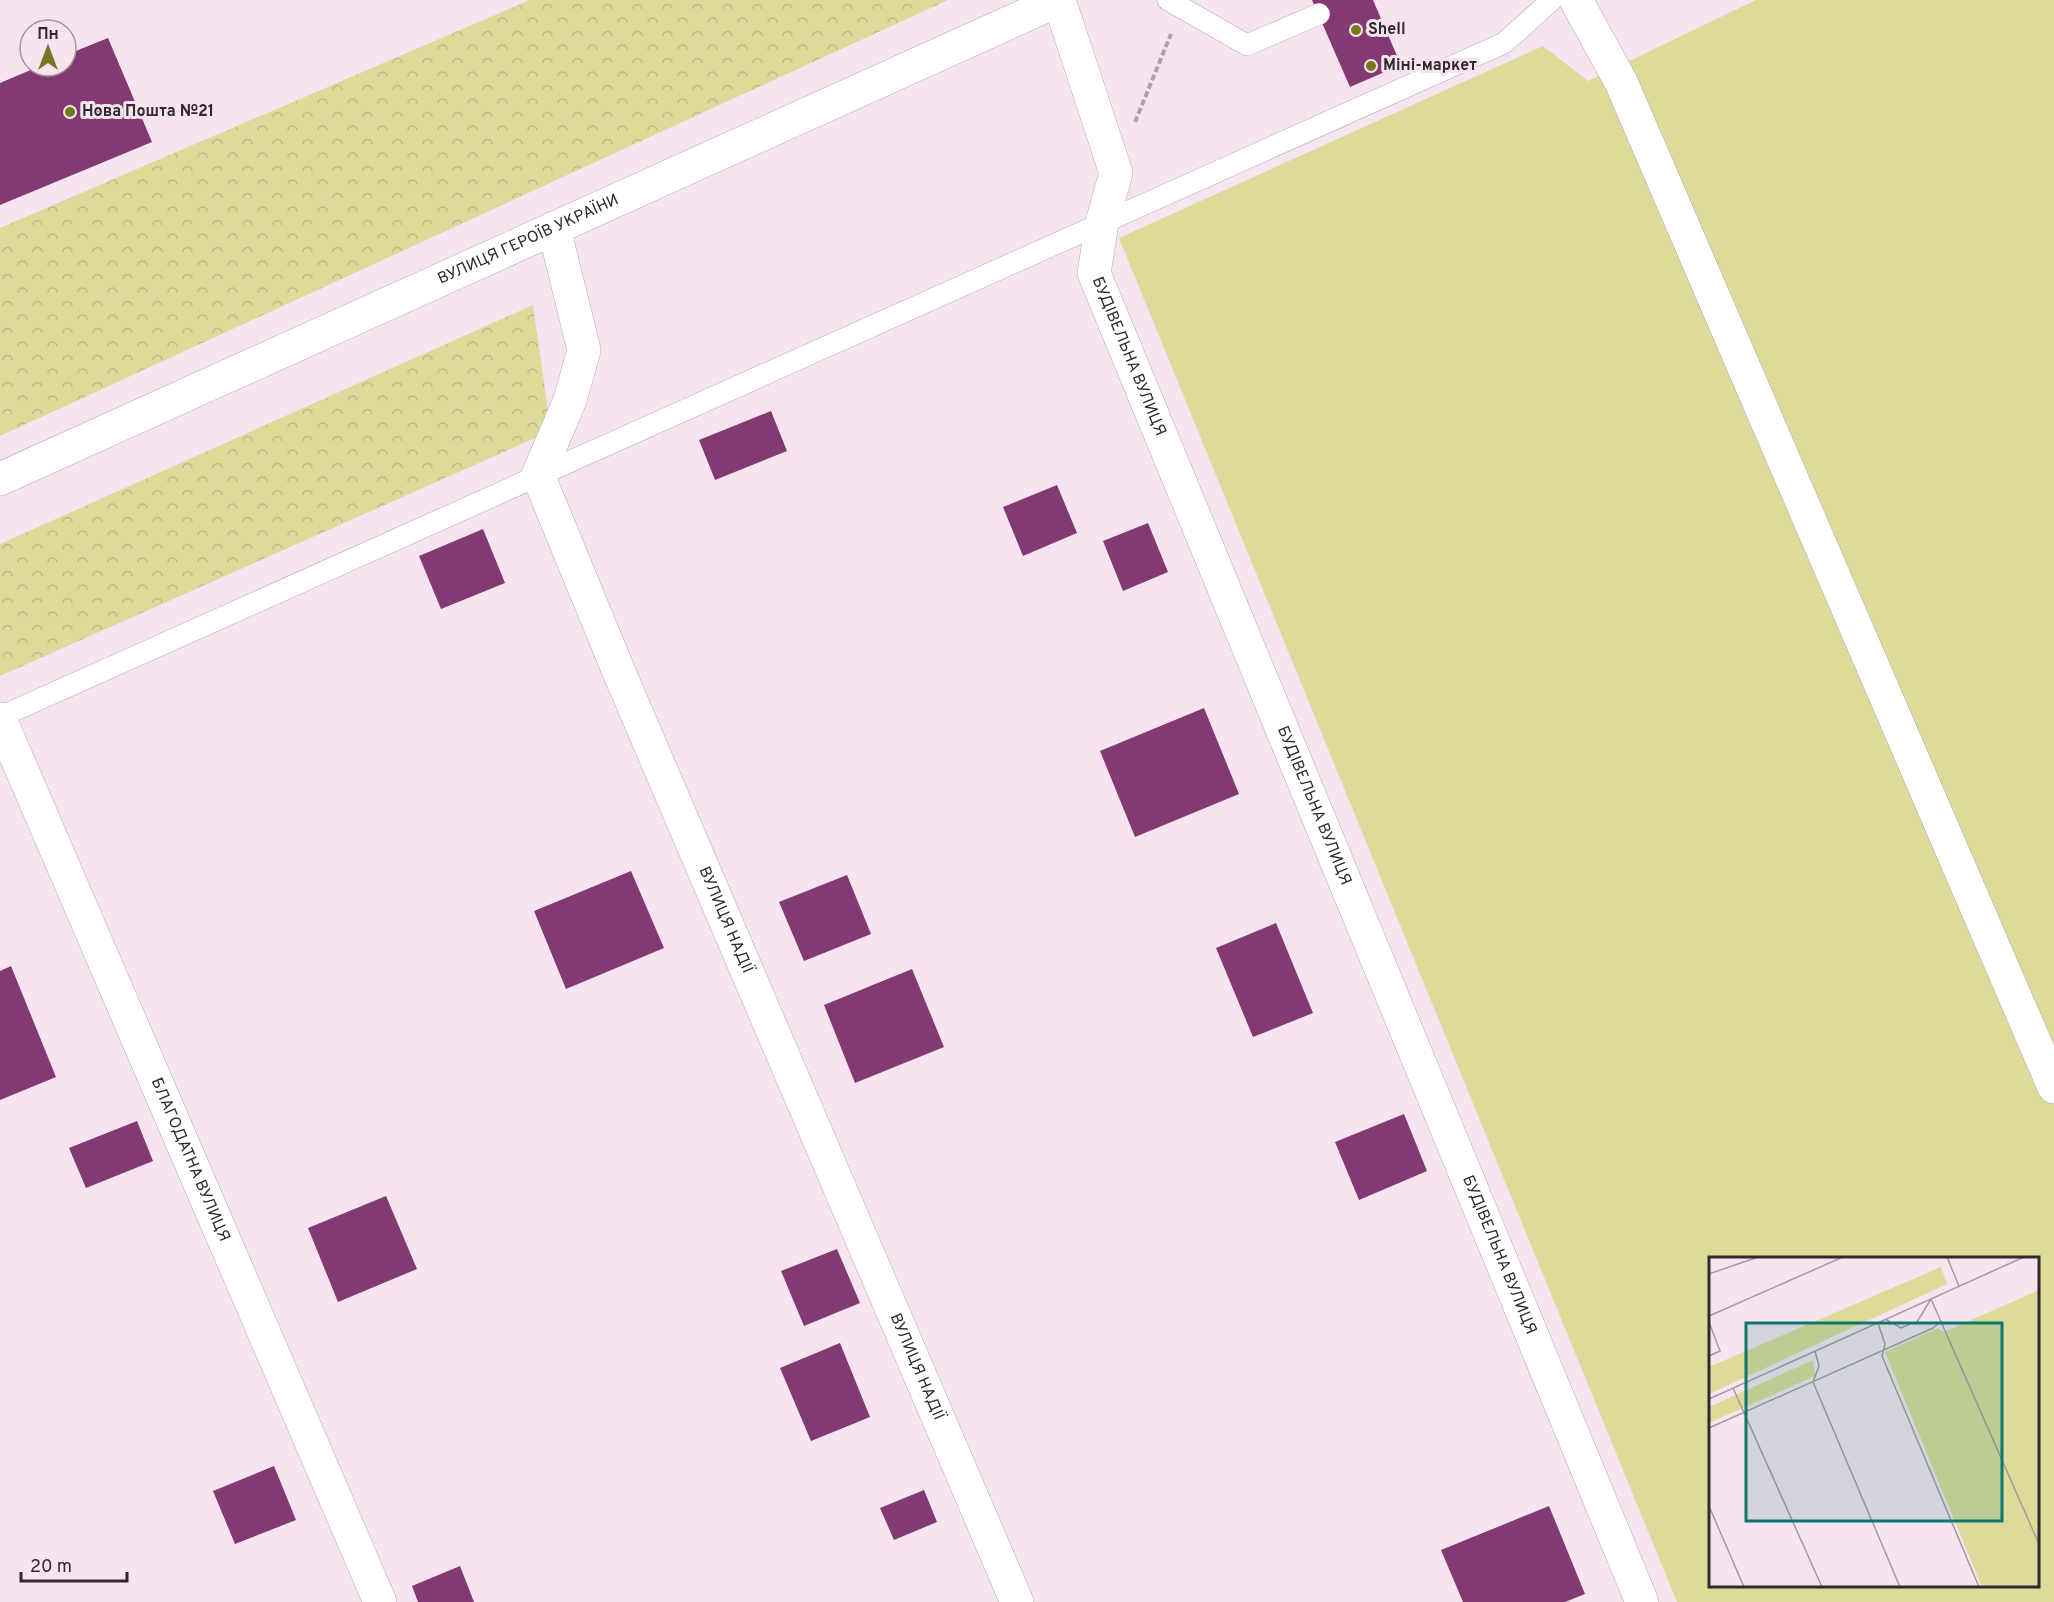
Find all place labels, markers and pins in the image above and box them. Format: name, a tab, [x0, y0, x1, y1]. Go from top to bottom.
place label: Shell	[1368, 20, 1406, 40]
marker: Shell	[1349, 23, 1363, 37]
place label: Міні-маркет	[1383, 56, 1477, 76]
marker: Міні-маркет	[1364, 59, 1378, 73]
place label: Нова Пошта №21	[82, 102, 214, 122]
marker: Нова Пошта №21	[63, 105, 77, 119]

